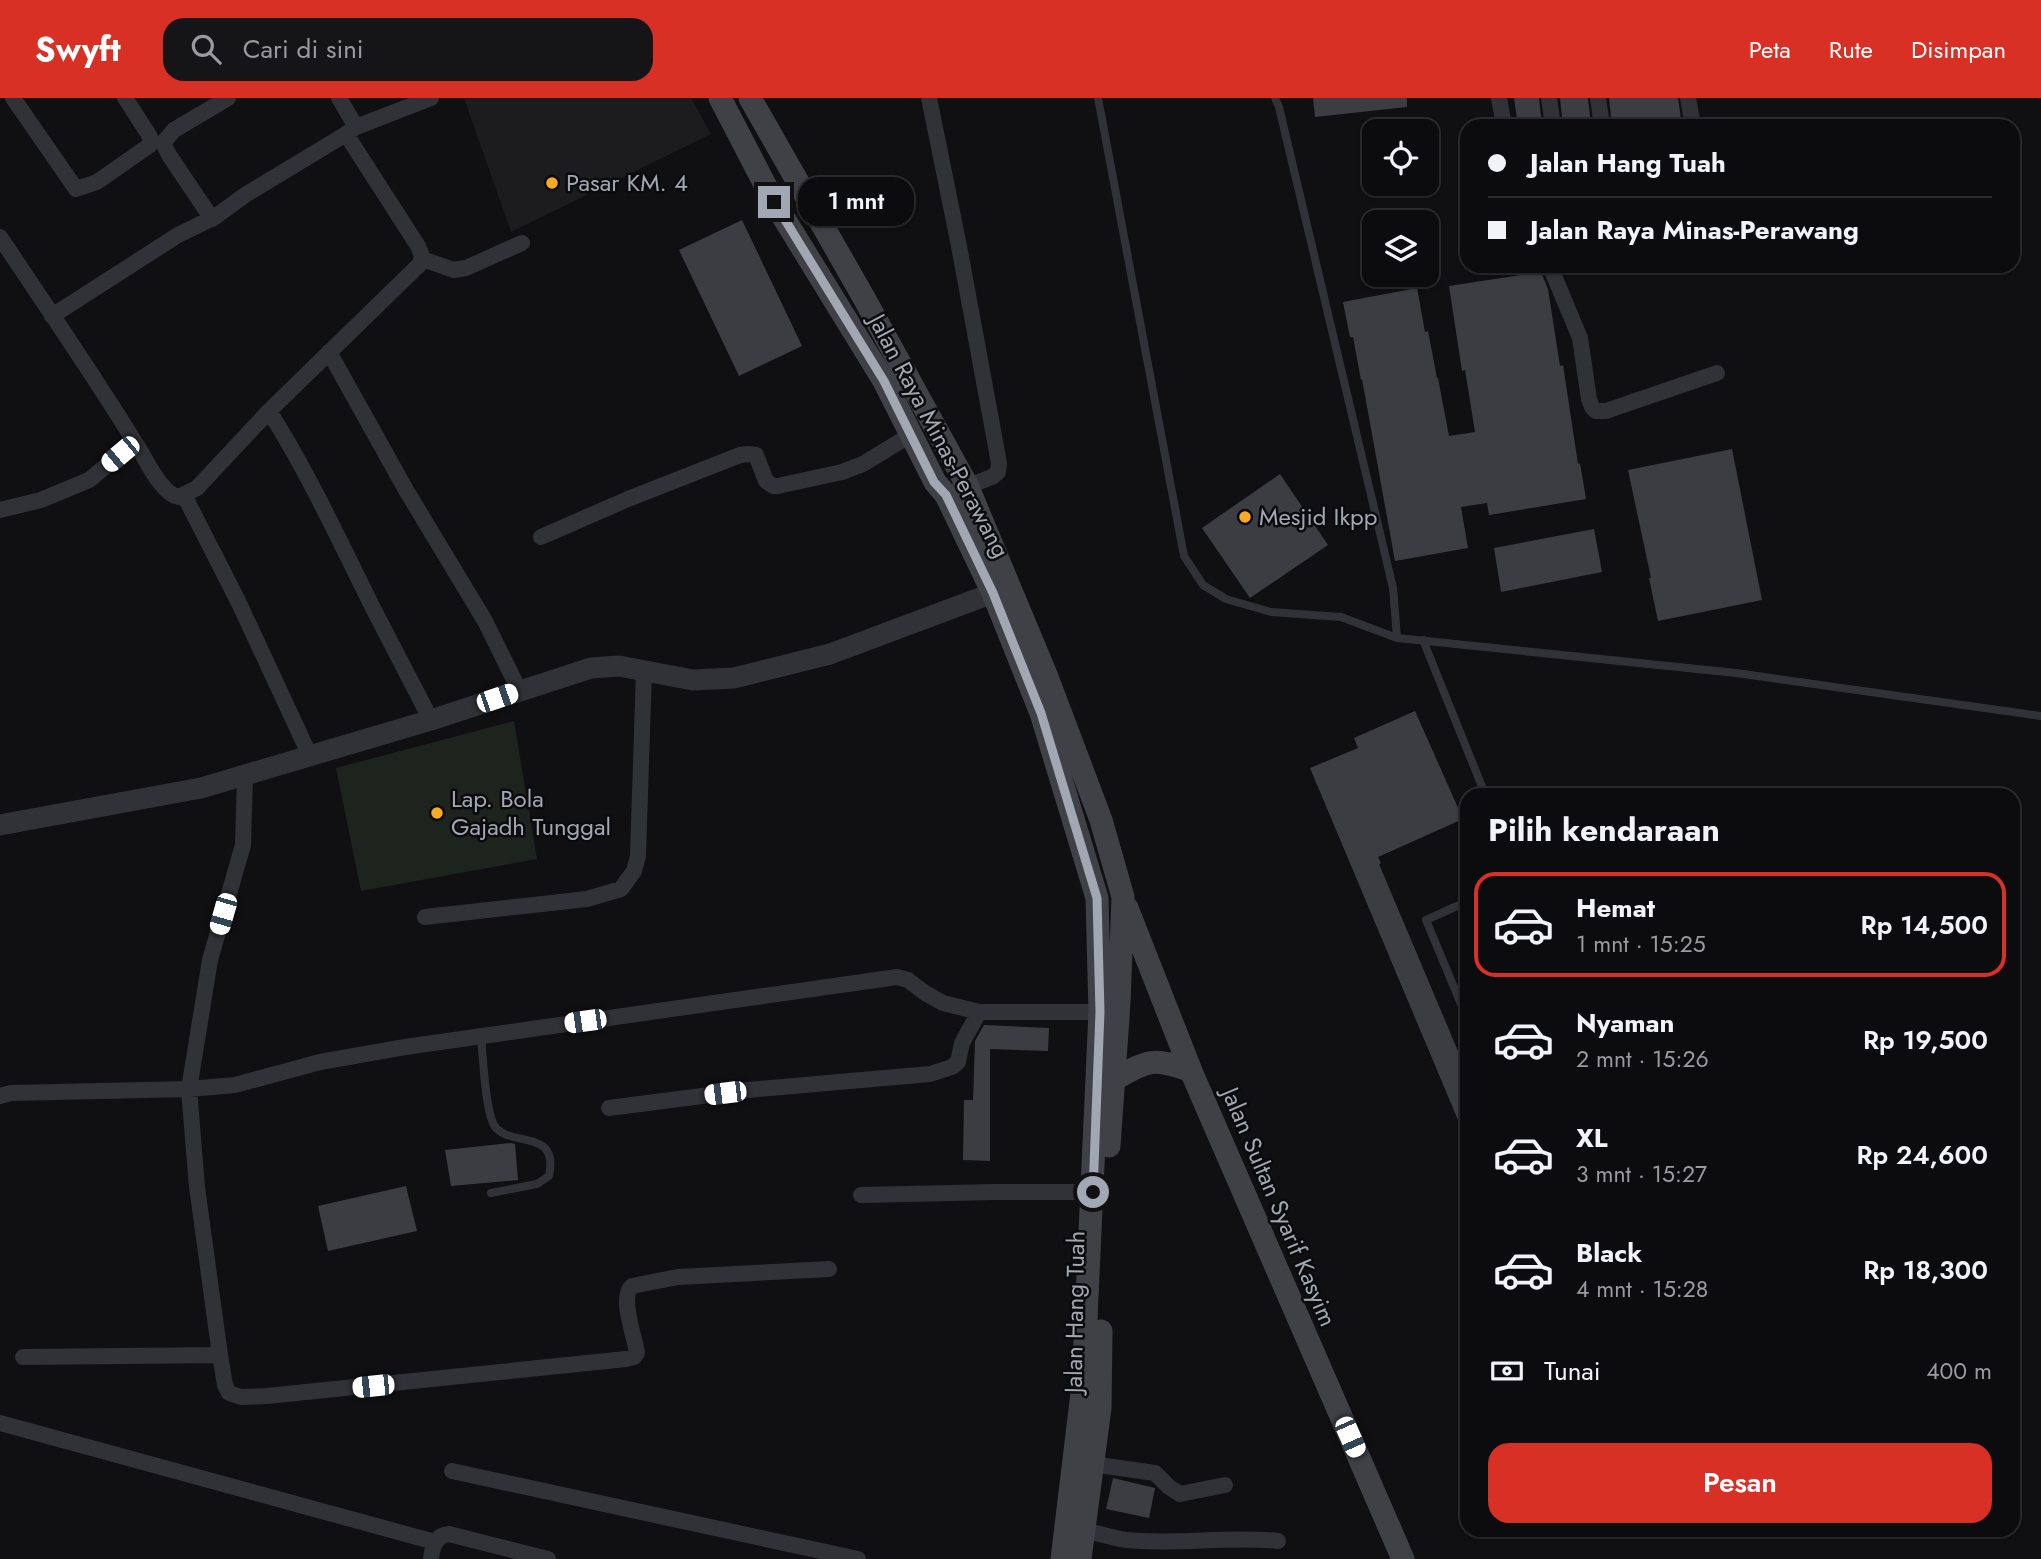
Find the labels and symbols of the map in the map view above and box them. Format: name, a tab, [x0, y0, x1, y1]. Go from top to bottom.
place label: Pasar KM. 4	[566, 165, 688, 200]
marker: Pasar KM. 4	[544, 175, 560, 191]
callout: 1 mnt	[798, 178, 914, 226]
route end	[758, 186, 790, 218]
street label: Jalan Raya Minas-Perawang	[859, 305, 1019, 564]
car	[98, 432, 143, 476]
place label: Mesjid Ikpp	[1259, 499, 1377, 534]
marker: Mesjid Ikpp	[1237, 509, 1253, 525]
car	[474, 681, 521, 715]
place label: Lap. Bola Gajadh Tunggal	[451, 781, 611, 844]
marker: Lap. Bola Gajadh Tunggal	[429, 805, 445, 821]
car	[208, 891, 239, 937]
car	[563, 1008, 608, 1034]
street label: Jalan Sultan Syarif Kasyim	[1212, 1079, 1346, 1332]
car	[703, 1080, 748, 1106]
route start	[1077, 1176, 1109, 1208]
street label: Jalan Hang Tuah	[1056, 1231, 1093, 1396]
car	[352, 1373, 395, 1399]
car	[1332, 1414, 1369, 1460]

